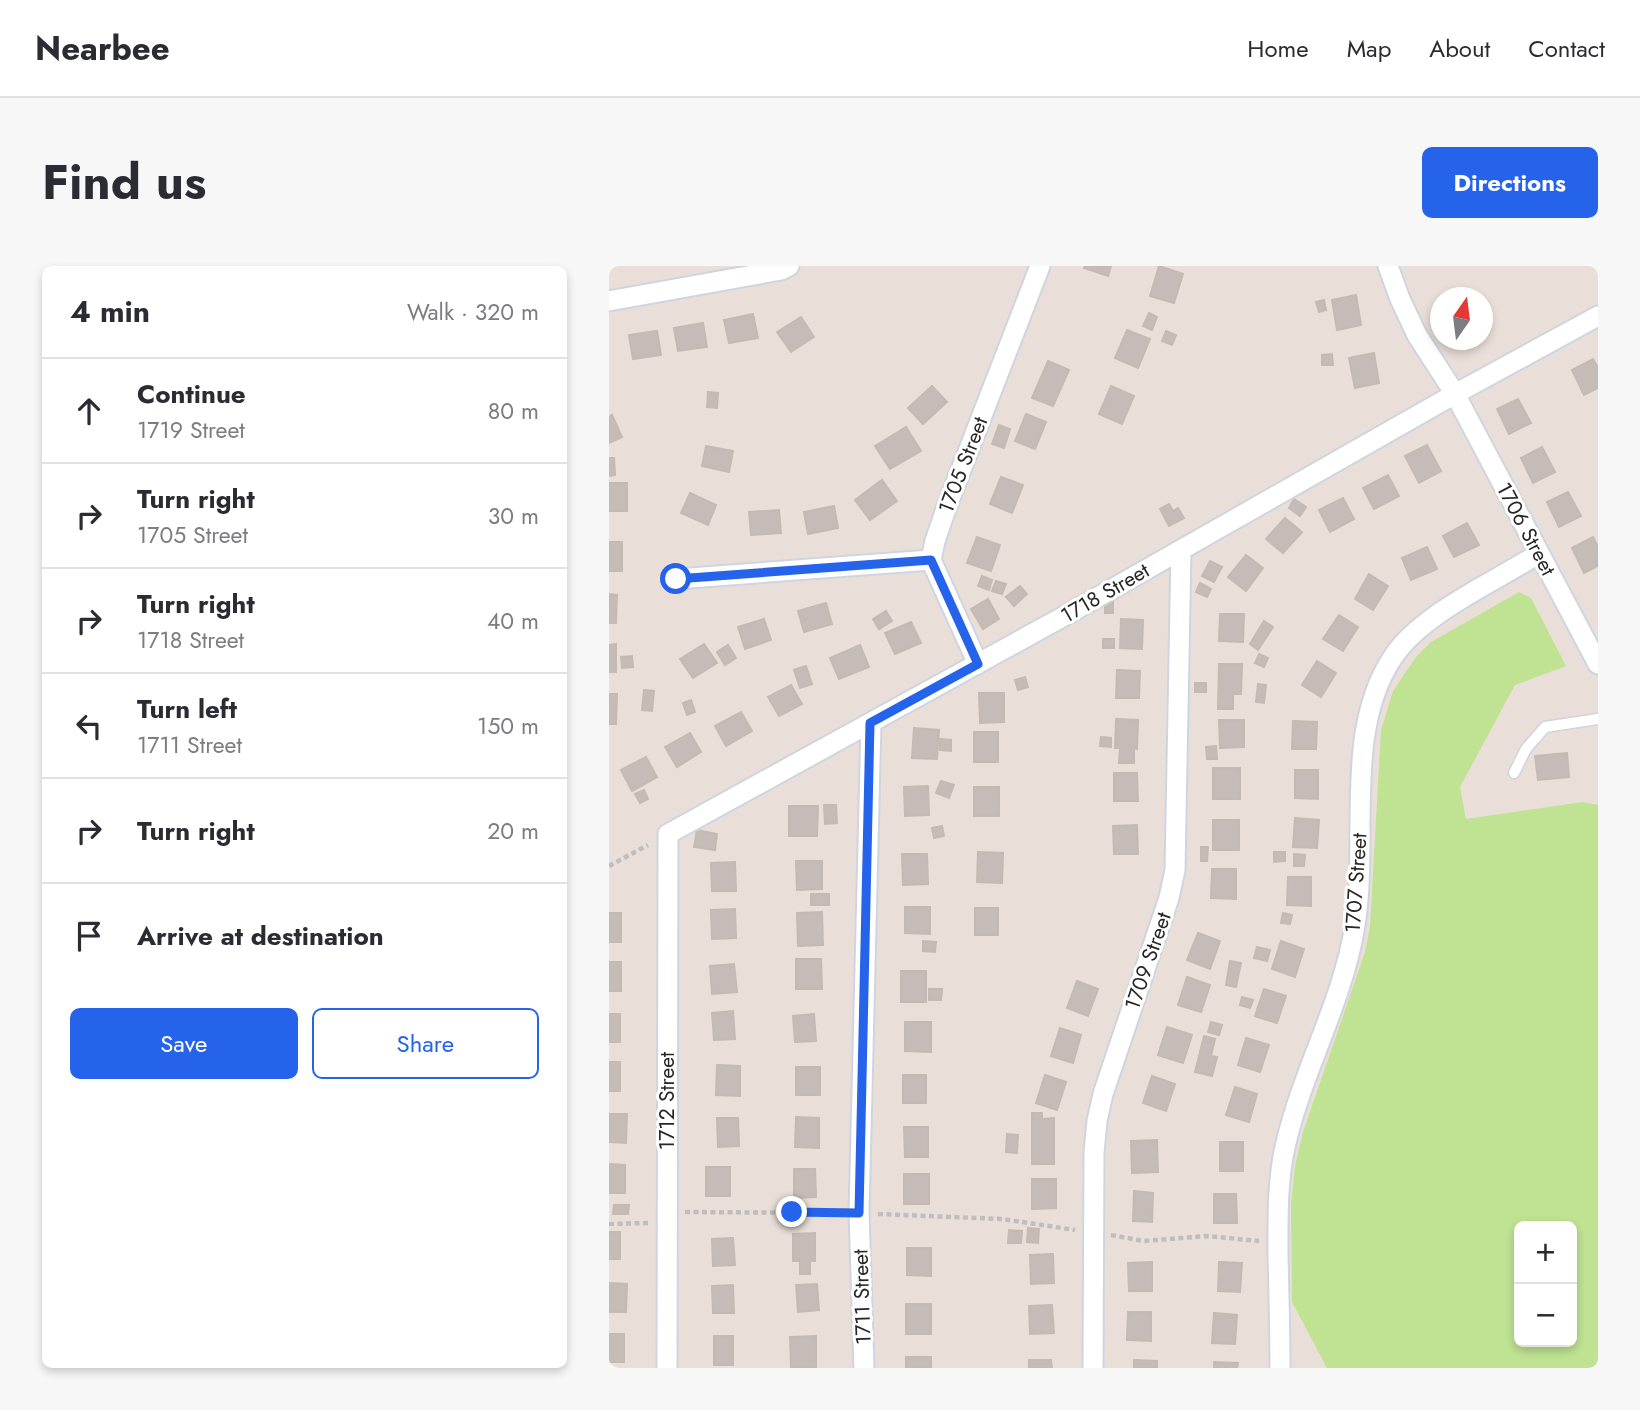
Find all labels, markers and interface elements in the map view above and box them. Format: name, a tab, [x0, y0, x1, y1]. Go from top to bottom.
text: Nearbee	[35, 25, 170, 72]
text: Home	[1247, 31, 1309, 66]
text: Map	[1347, 31, 1391, 66]
text: About	[1429, 31, 1490, 66]
text: Contact	[1528, 31, 1605, 66]
text: Find us	[42, 147, 206, 217]
button: Directions	[1422, 147, 1598, 218]
north arrow	[1430, 287, 1493, 350]
text: 4 min	[70, 290, 150, 333]
text: Walk · 320 m	[407, 295, 539, 329]
text: Continue	[137, 375, 246, 413]
icon: ahead	[70, 392, 108, 430]
text: 80 m	[488, 394, 539, 428]
street label: 1705 Street	[931, 412, 995, 518]
text: 1719 Street	[137, 413, 245, 447]
street label: 1706 Street	[1489, 477, 1563, 581]
text: Turn right	[137, 480, 255, 518]
icon: right	[70, 497, 108, 535]
text: 30 m	[488, 499, 539, 533]
text: 1705 Street	[137, 518, 248, 552]
street label: 1718 Street	[1055, 556, 1155, 630]
route start	[660, 563, 691, 594]
text: Turn right	[137, 585, 255, 623]
icon: right	[70, 602, 108, 640]
text: 40 m	[487, 604, 539, 638]
text: 1718 Street	[137, 623, 244, 657]
text: Turn left	[137, 690, 237, 728]
icon: left	[70, 707, 108, 745]
text: 150 m	[477, 709, 539, 743]
text: 1711 Street	[137, 728, 242, 762]
icon: right	[70, 812, 108, 850]
text: Turn right	[137, 812, 255, 850]
text: 20 m	[487, 814, 539, 848]
street label: 1707 Street	[1338, 832, 1374, 934]
street label: 1709 Street	[1117, 908, 1179, 1014]
icon: arrive	[70, 917, 108, 955]
text: Arrive at destination	[137, 917, 384, 955]
button: Save	[70, 1008, 298, 1079]
button: Share	[312, 1008, 539, 1079]
street label: 1712 Street	[652, 1052, 682, 1150]
route end	[776, 1196, 807, 1227]
map controls	[1514, 1221, 1577, 1347]
button: +	[1514, 1221, 1577, 1284]
street label: 1711 Street	[845, 1249, 879, 1345]
button: −	[1514, 1284, 1577, 1347]

